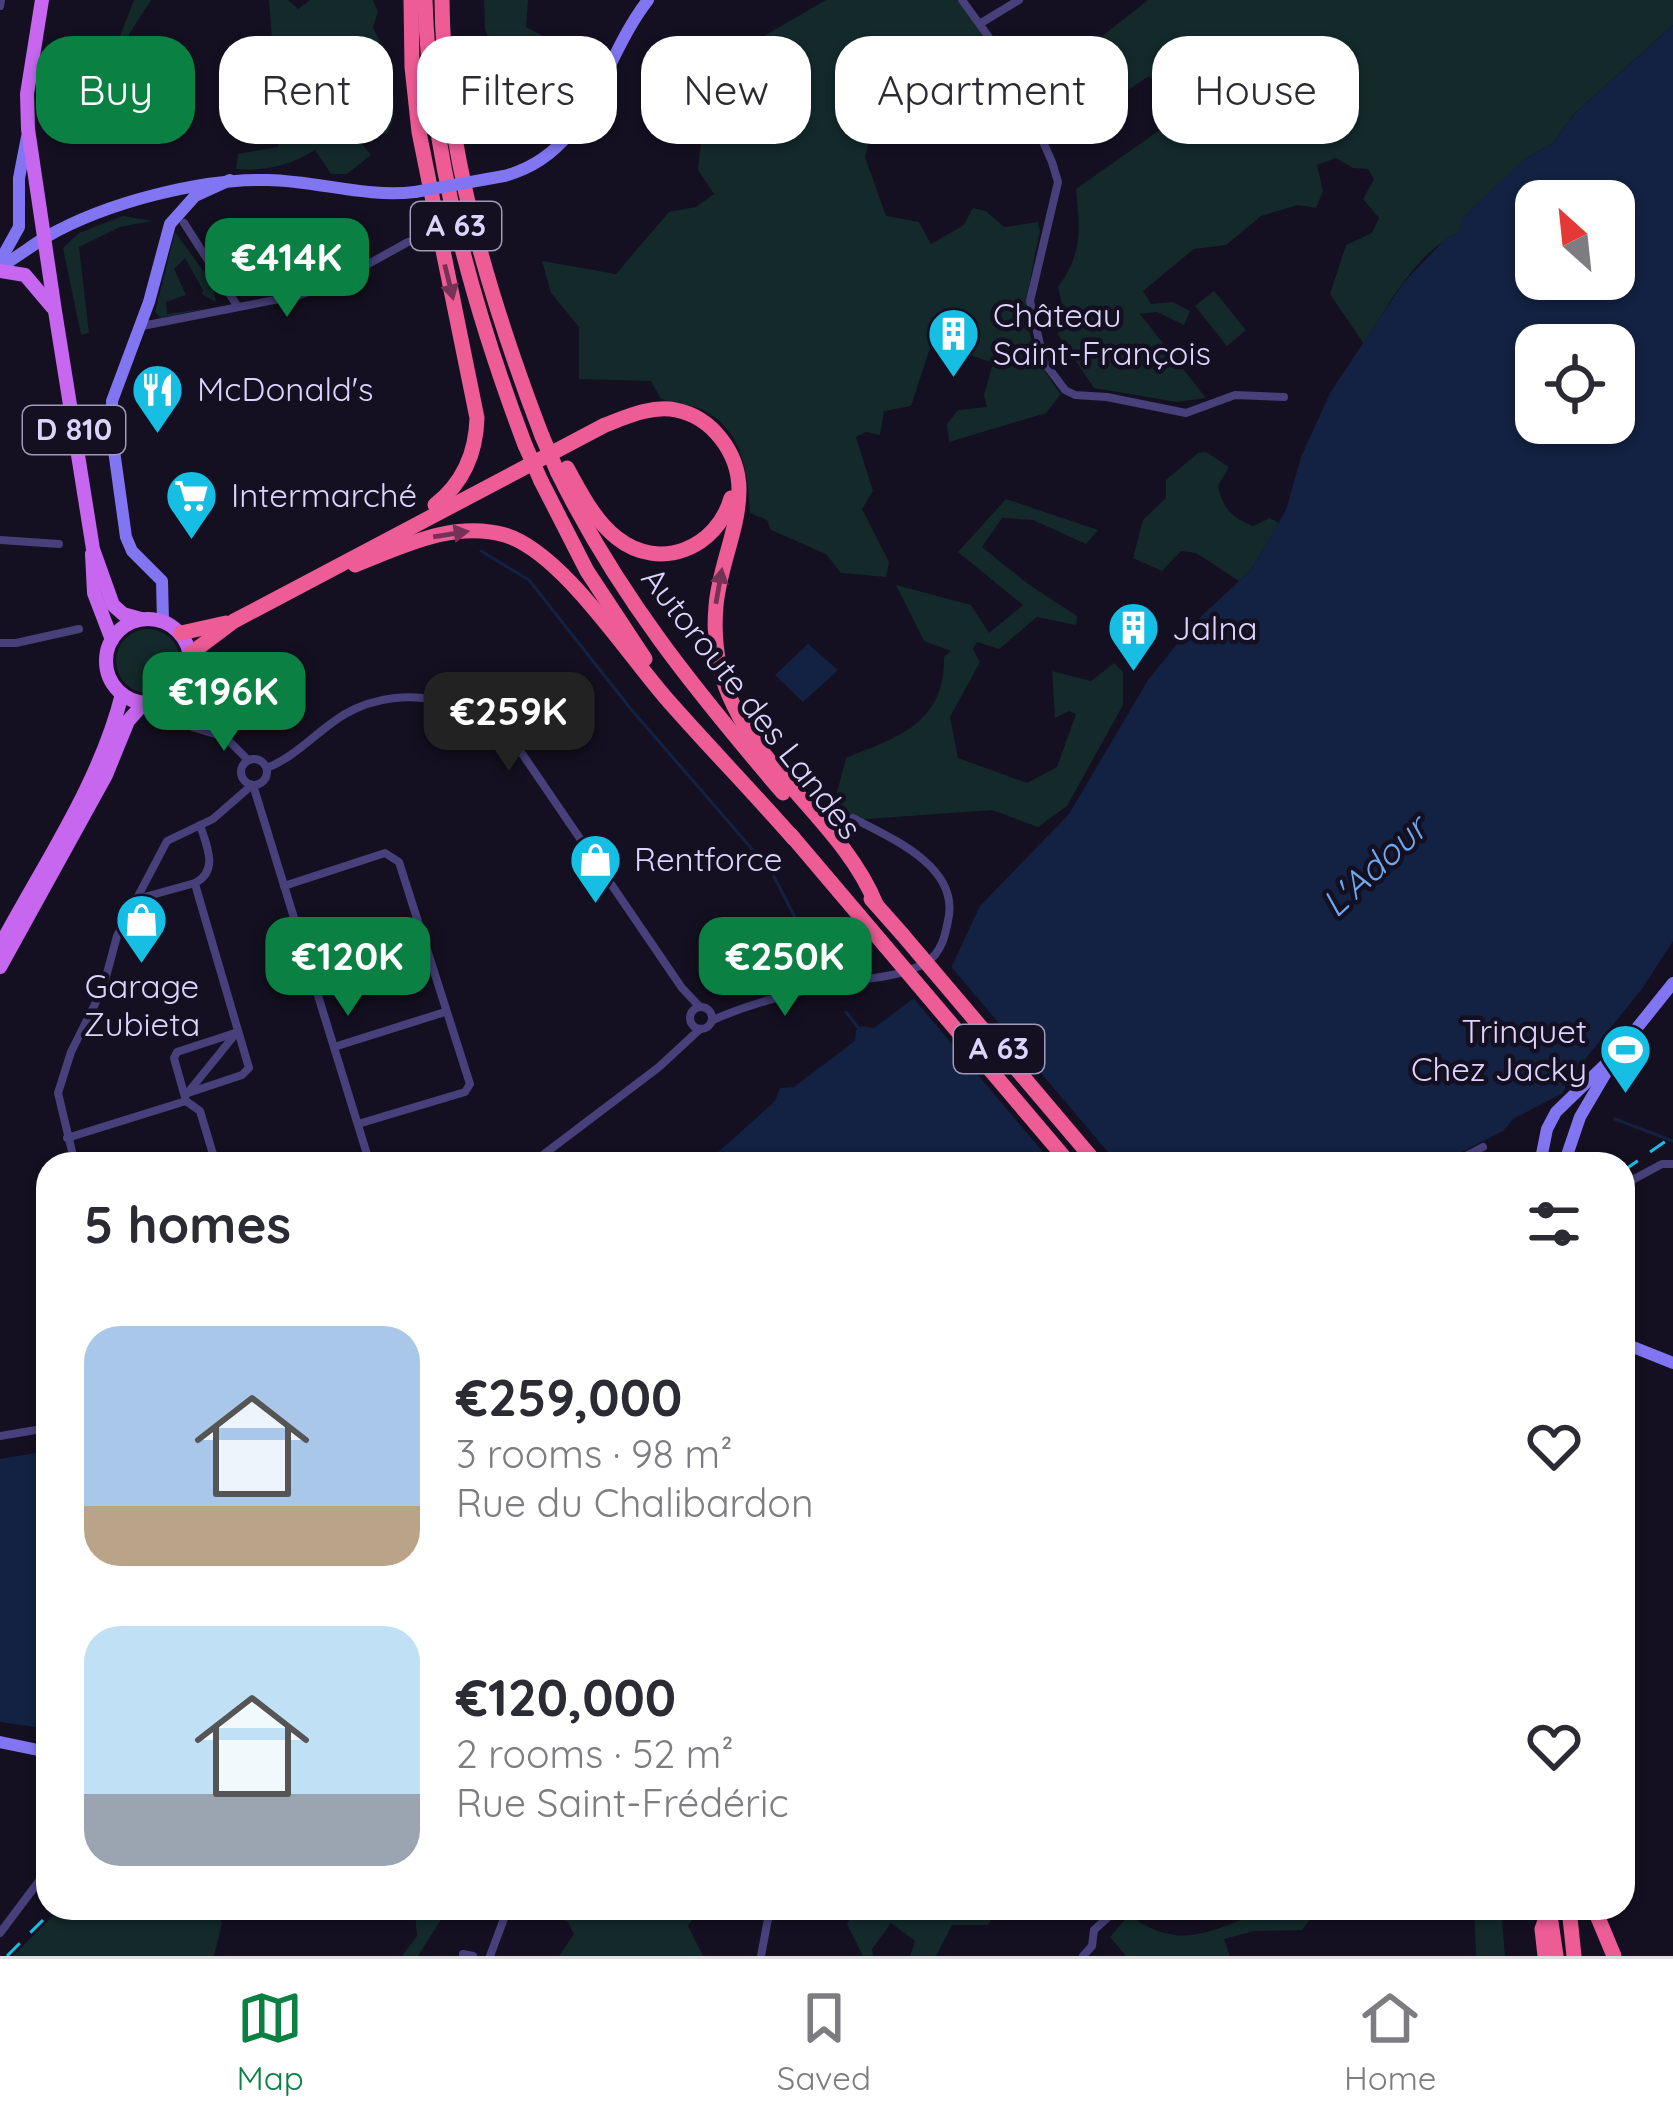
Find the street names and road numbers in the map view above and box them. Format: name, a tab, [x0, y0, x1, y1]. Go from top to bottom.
road number: A 63	[411, 202, 501, 250]
road number: D 810	[23, 406, 125, 454]
street label: Autoroute des Landes	[633, 558, 871, 847]
road number: A 63	[954, 1025, 1044, 1073]

